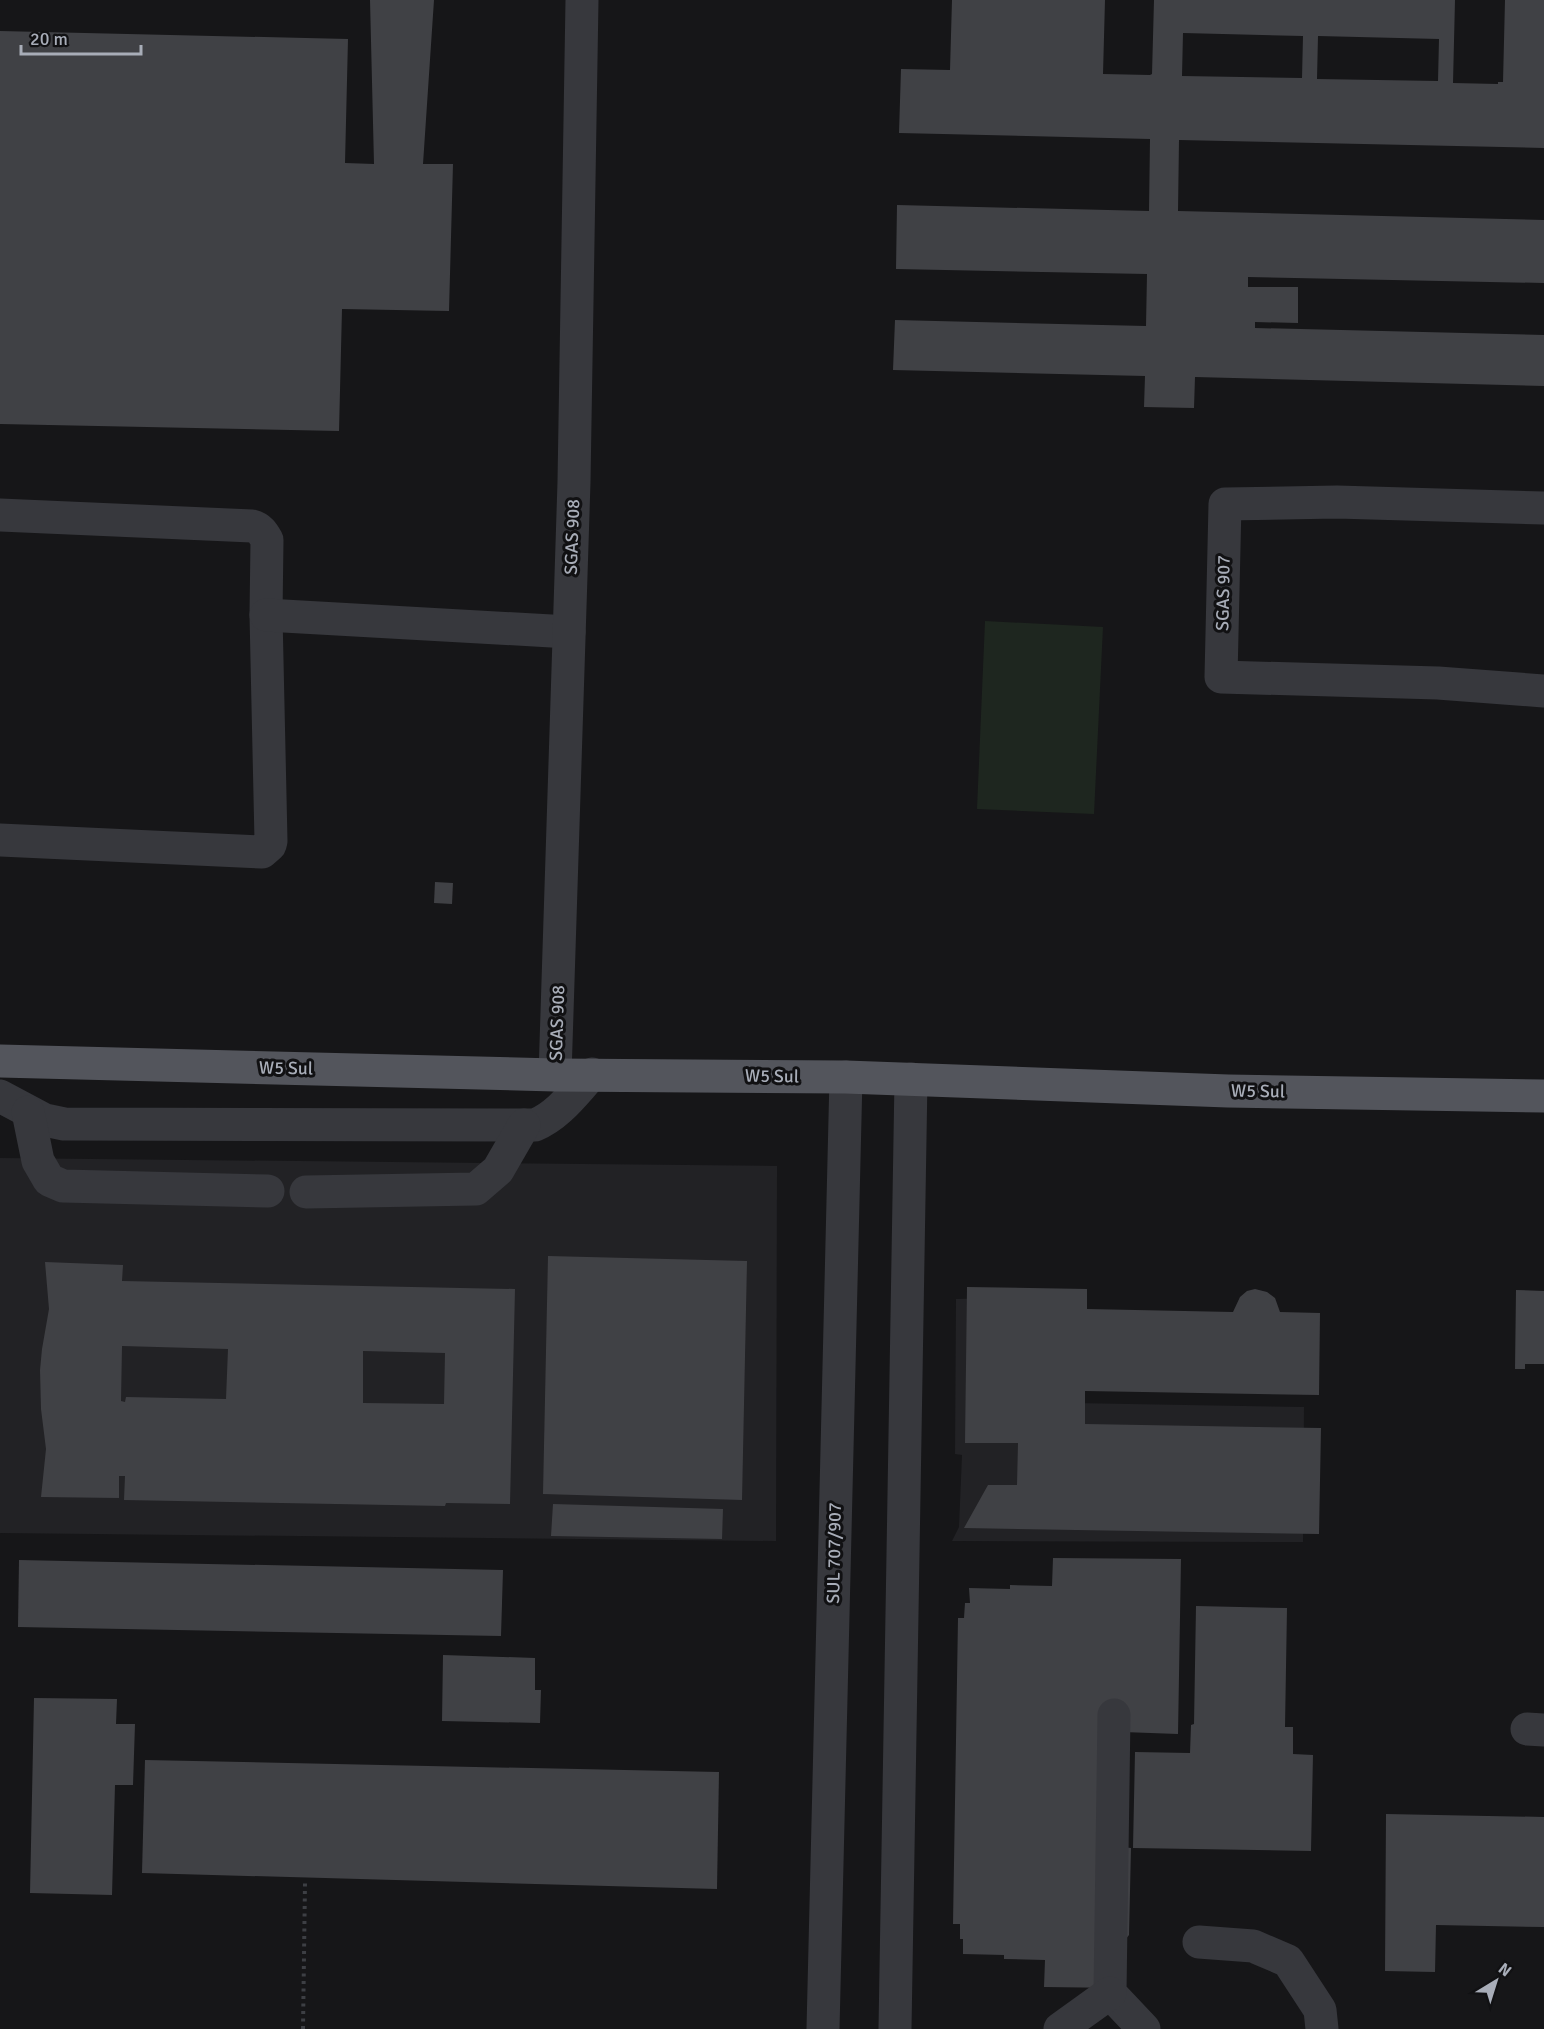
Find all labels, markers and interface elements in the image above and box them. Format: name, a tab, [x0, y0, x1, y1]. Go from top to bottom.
scale bar	[21, 18, 141, 56]
text: 20 m	[30, 28, 68, 50]
street label: SGAS 908	[560, 499, 584, 575]
street label: SGAS 907	[1211, 555, 1235, 631]
street label: SGAS 908	[545, 985, 569, 1061]
street label: W5 Sul	[259, 1057, 313, 1079]
street label: W5 Sul	[745, 1065, 799, 1087]
street label: W5 Sul	[1231, 1080, 1285, 1102]
street label: SUL 707/907	[822, 1502, 846, 1604]
north arrow	[1466, 1951, 1526, 2011]
text: N	[1494, 1959, 1515, 1981]

